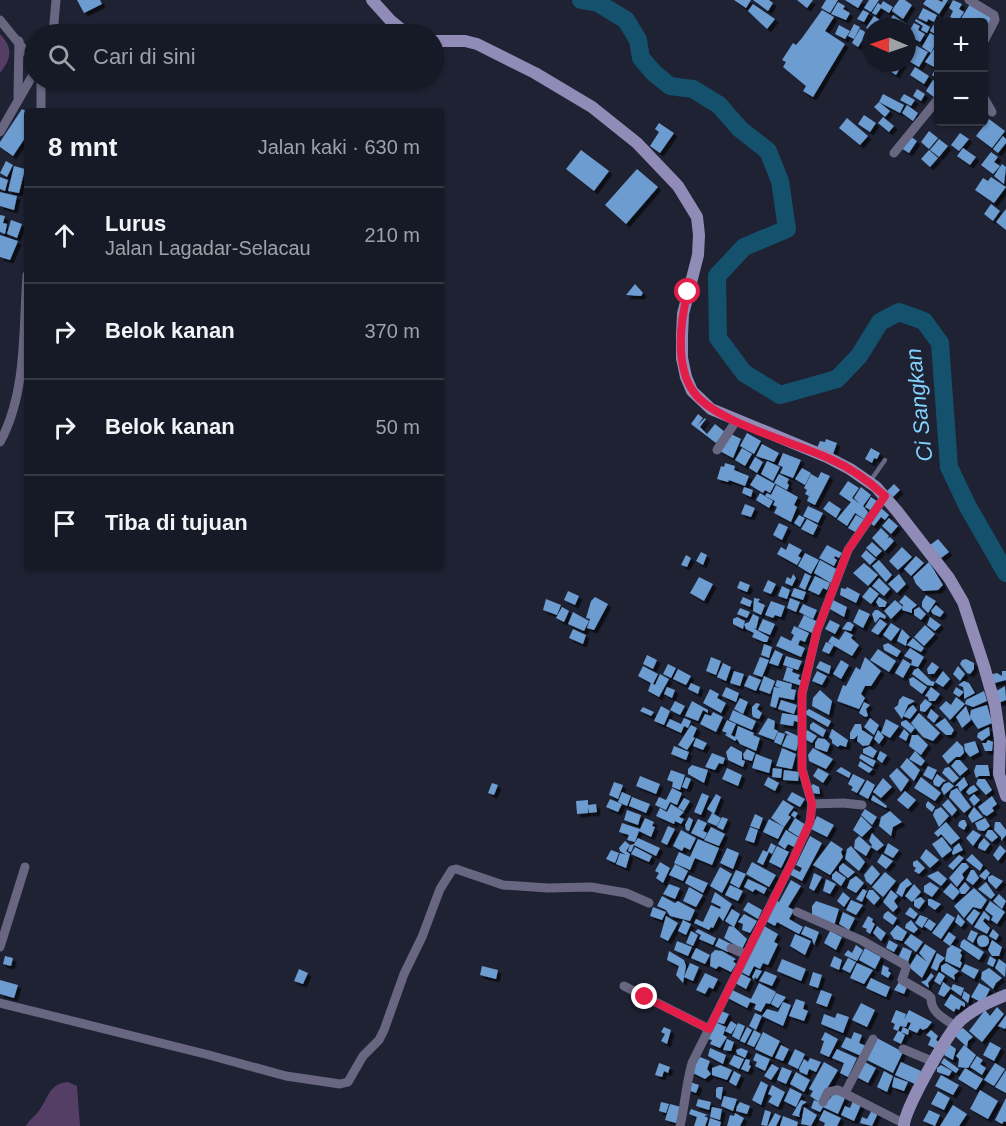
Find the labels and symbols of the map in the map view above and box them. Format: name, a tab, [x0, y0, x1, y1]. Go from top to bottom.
north arrow	[862, 18, 916, 72]
route start	[674, 278, 700, 304]
water label: Ci Sangkan	[901, 347, 937, 463]
route end	[631, 983, 657, 1009]

